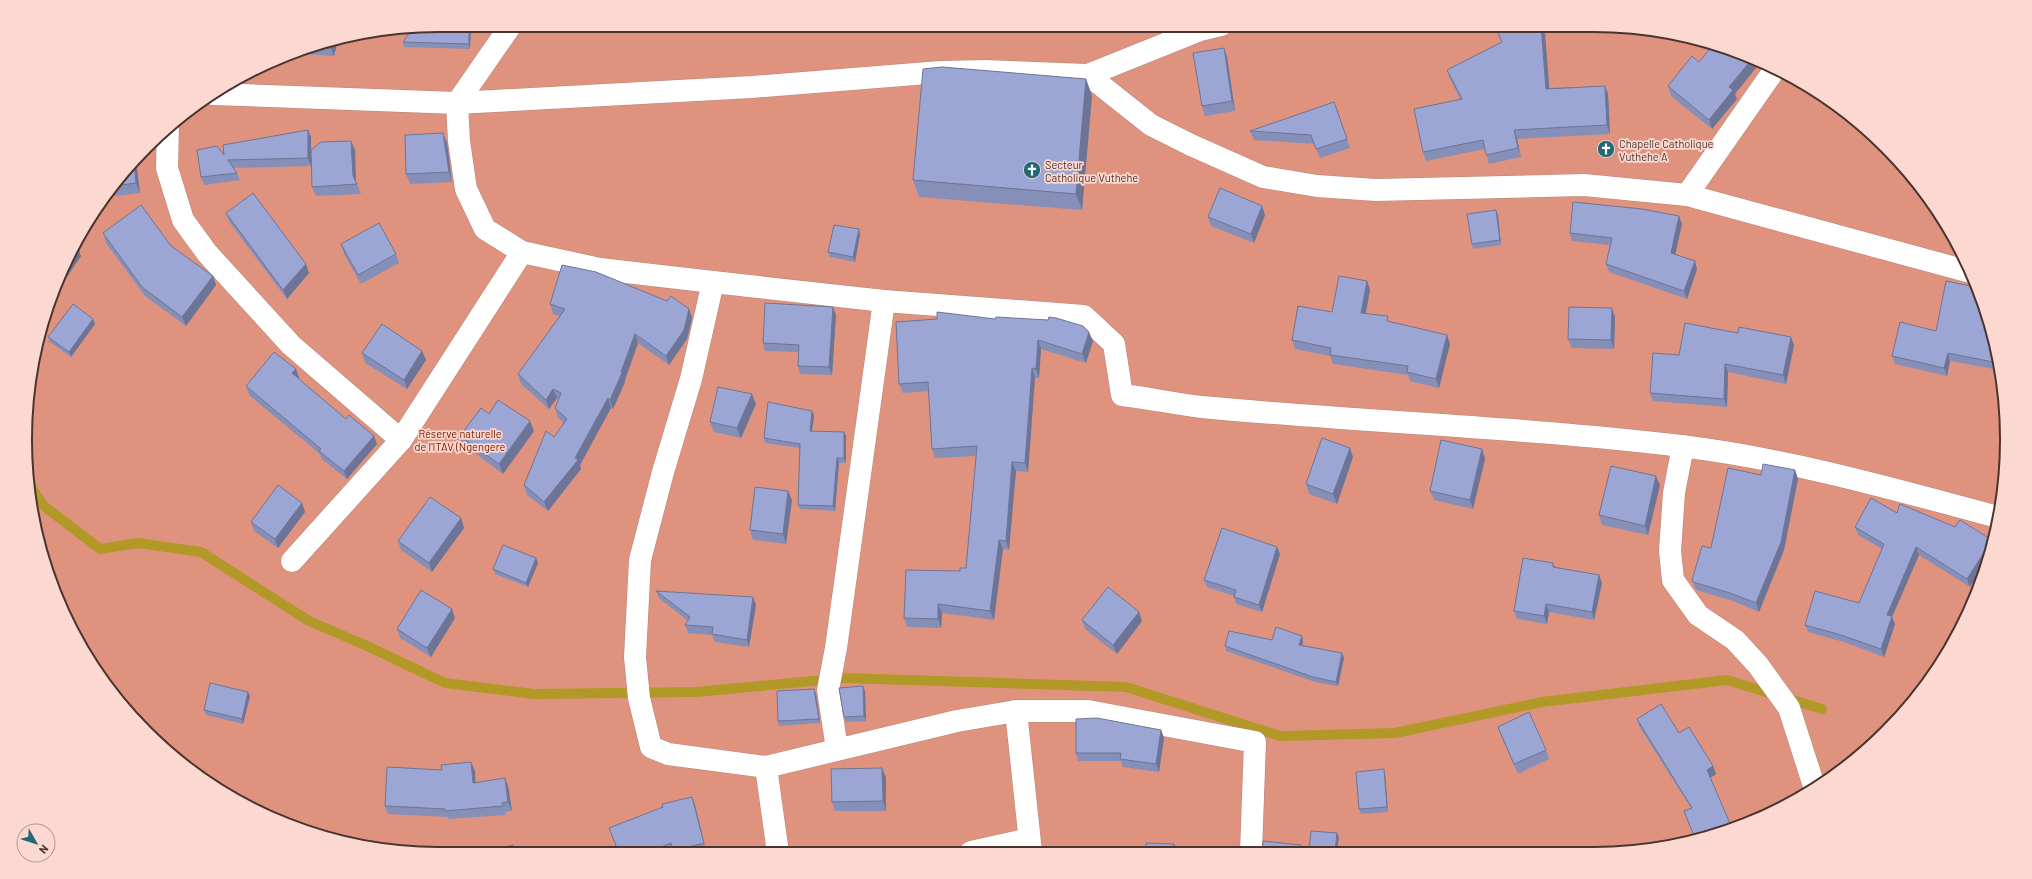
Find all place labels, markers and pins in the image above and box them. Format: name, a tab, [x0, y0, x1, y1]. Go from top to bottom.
place label: Chapelle Catholique Vuthehe A	[1619, 137, 1714, 163]
church icon: Chapelle Catholique Vuthehe A	[1596, 139, 1616, 159]
place label: Secteur Catholique Vuthehe	[1045, 158, 1138, 184]
church icon: Secteur Catholique Vuthehe	[1022, 160, 1042, 180]

